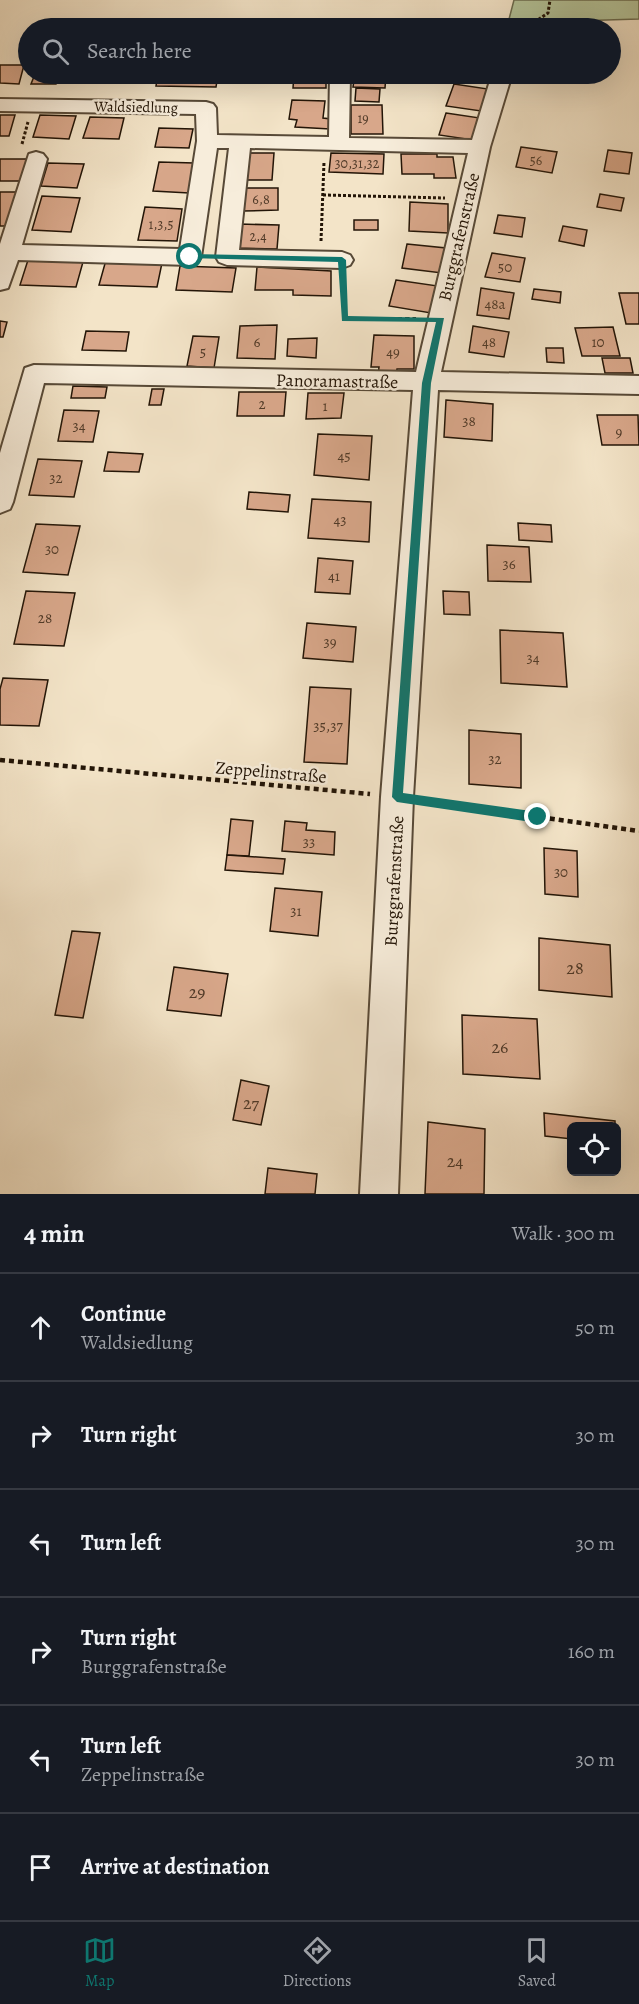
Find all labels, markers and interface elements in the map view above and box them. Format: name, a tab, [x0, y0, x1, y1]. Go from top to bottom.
search box	[18, 18, 621, 84]
icon: search	[39, 35, 72, 68]
text: Search here	[87, 36, 192, 66]
street label: Waldsiedlung	[93, 96, 179, 118]
house number: 19	[357, 109, 369, 128]
house number: 56	[530, 151, 542, 170]
house number: 30,31,32	[335, 154, 380, 173]
street label: Burggrafenstraße	[433, 170, 485, 304]
house number: 6,8	[252, 190, 270, 209]
house number: 1,3,5	[149, 215, 173, 234]
house number: 2,4	[249, 227, 267, 246]
route start	[176, 243, 202, 269]
house number: 50	[498, 257, 512, 277]
house number: 48a	[484, 294, 506, 314]
house number: 6	[254, 332, 261, 352]
house number: 48	[482, 332, 496, 352]
house number: 10	[591, 332, 605, 352]
house number: 5	[200, 342, 206, 362]
house number: 49	[386, 342, 400, 362]
street label: Panoramastraße	[276, 368, 398, 394]
house number: 2	[258, 394, 266, 414]
house number: 1	[322, 396, 328, 416]
house number: 38	[462, 411, 476, 431]
house number: 34	[72, 416, 86, 436]
house number: 9	[616, 422, 623, 442]
house number: 45	[337, 446, 351, 466]
house number: 32	[49, 468, 63, 488]
house number: 43	[333, 510, 347, 530]
house number: 30	[45, 539, 59, 559]
house number: 36	[502, 554, 516, 574]
house number: 41	[328, 566, 340, 586]
house number: 28	[38, 608, 52, 628]
house number: 39	[323, 632, 337, 652]
house number: 34	[526, 648, 540, 668]
house number: 35,37	[313, 716, 344, 736]
house number: 32	[488, 749, 502, 769]
street label: Zeppelinstraße	[215, 755, 327, 789]
route end	[524, 803, 550, 829]
street label: Burggrafenstraße	[379, 815, 409, 947]
house number: 33	[303, 832, 315, 852]
house number: 30	[554, 862, 568, 882]
house number: 31	[290, 901, 302, 921]
house number: 28	[566, 956, 584, 980]
house number: 29	[189, 980, 205, 1004]
house number: 26	[492, 1035, 508, 1059]
house number: 27	[243, 1091, 259, 1115]
map controls	[567, 1122, 621, 1176]
button: locate	[567, 1122, 621, 1176]
house number: 24	[447, 1149, 463, 1173]
text: 4 min	[24, 1216, 85, 1251]
text: Walk · 300 m	[512, 1220, 615, 1247]
text: Continue	[81, 1299, 166, 1329]
icon: ahead	[24, 1311, 57, 1344]
text: 50 m	[575, 1314, 615, 1341]
text: Waldsiedlung	[81, 1329, 193, 1356]
icon: right	[24, 1419, 57, 1452]
text: Turn right	[81, 1420, 177, 1450]
text: 30 m	[575, 1422, 615, 1449]
icon: left	[24, 1527, 57, 1560]
text: Turn left	[81, 1528, 161, 1558]
text: 30 m	[575, 1530, 615, 1557]
text: Turn right	[81, 1623, 177, 1653]
icon: right	[24, 1635, 57, 1668]
text: 160 m	[568, 1638, 615, 1665]
text: Burggrafenstraße	[81, 1653, 227, 1680]
text: Turn left	[81, 1731, 161, 1761]
icon: left	[24, 1743, 57, 1776]
text: 30 m	[575, 1746, 615, 1773]
text: Zeppelinstraße	[81, 1761, 205, 1788]
icon: arrive	[24, 1851, 57, 1884]
text: Arrive at destination	[81, 1852, 270, 1882]
tab: Map	[83, 1934, 116, 1992]
tab: Directions	[283, 1934, 351, 1992]
tab: Saved	[518, 1934, 556, 1992]

